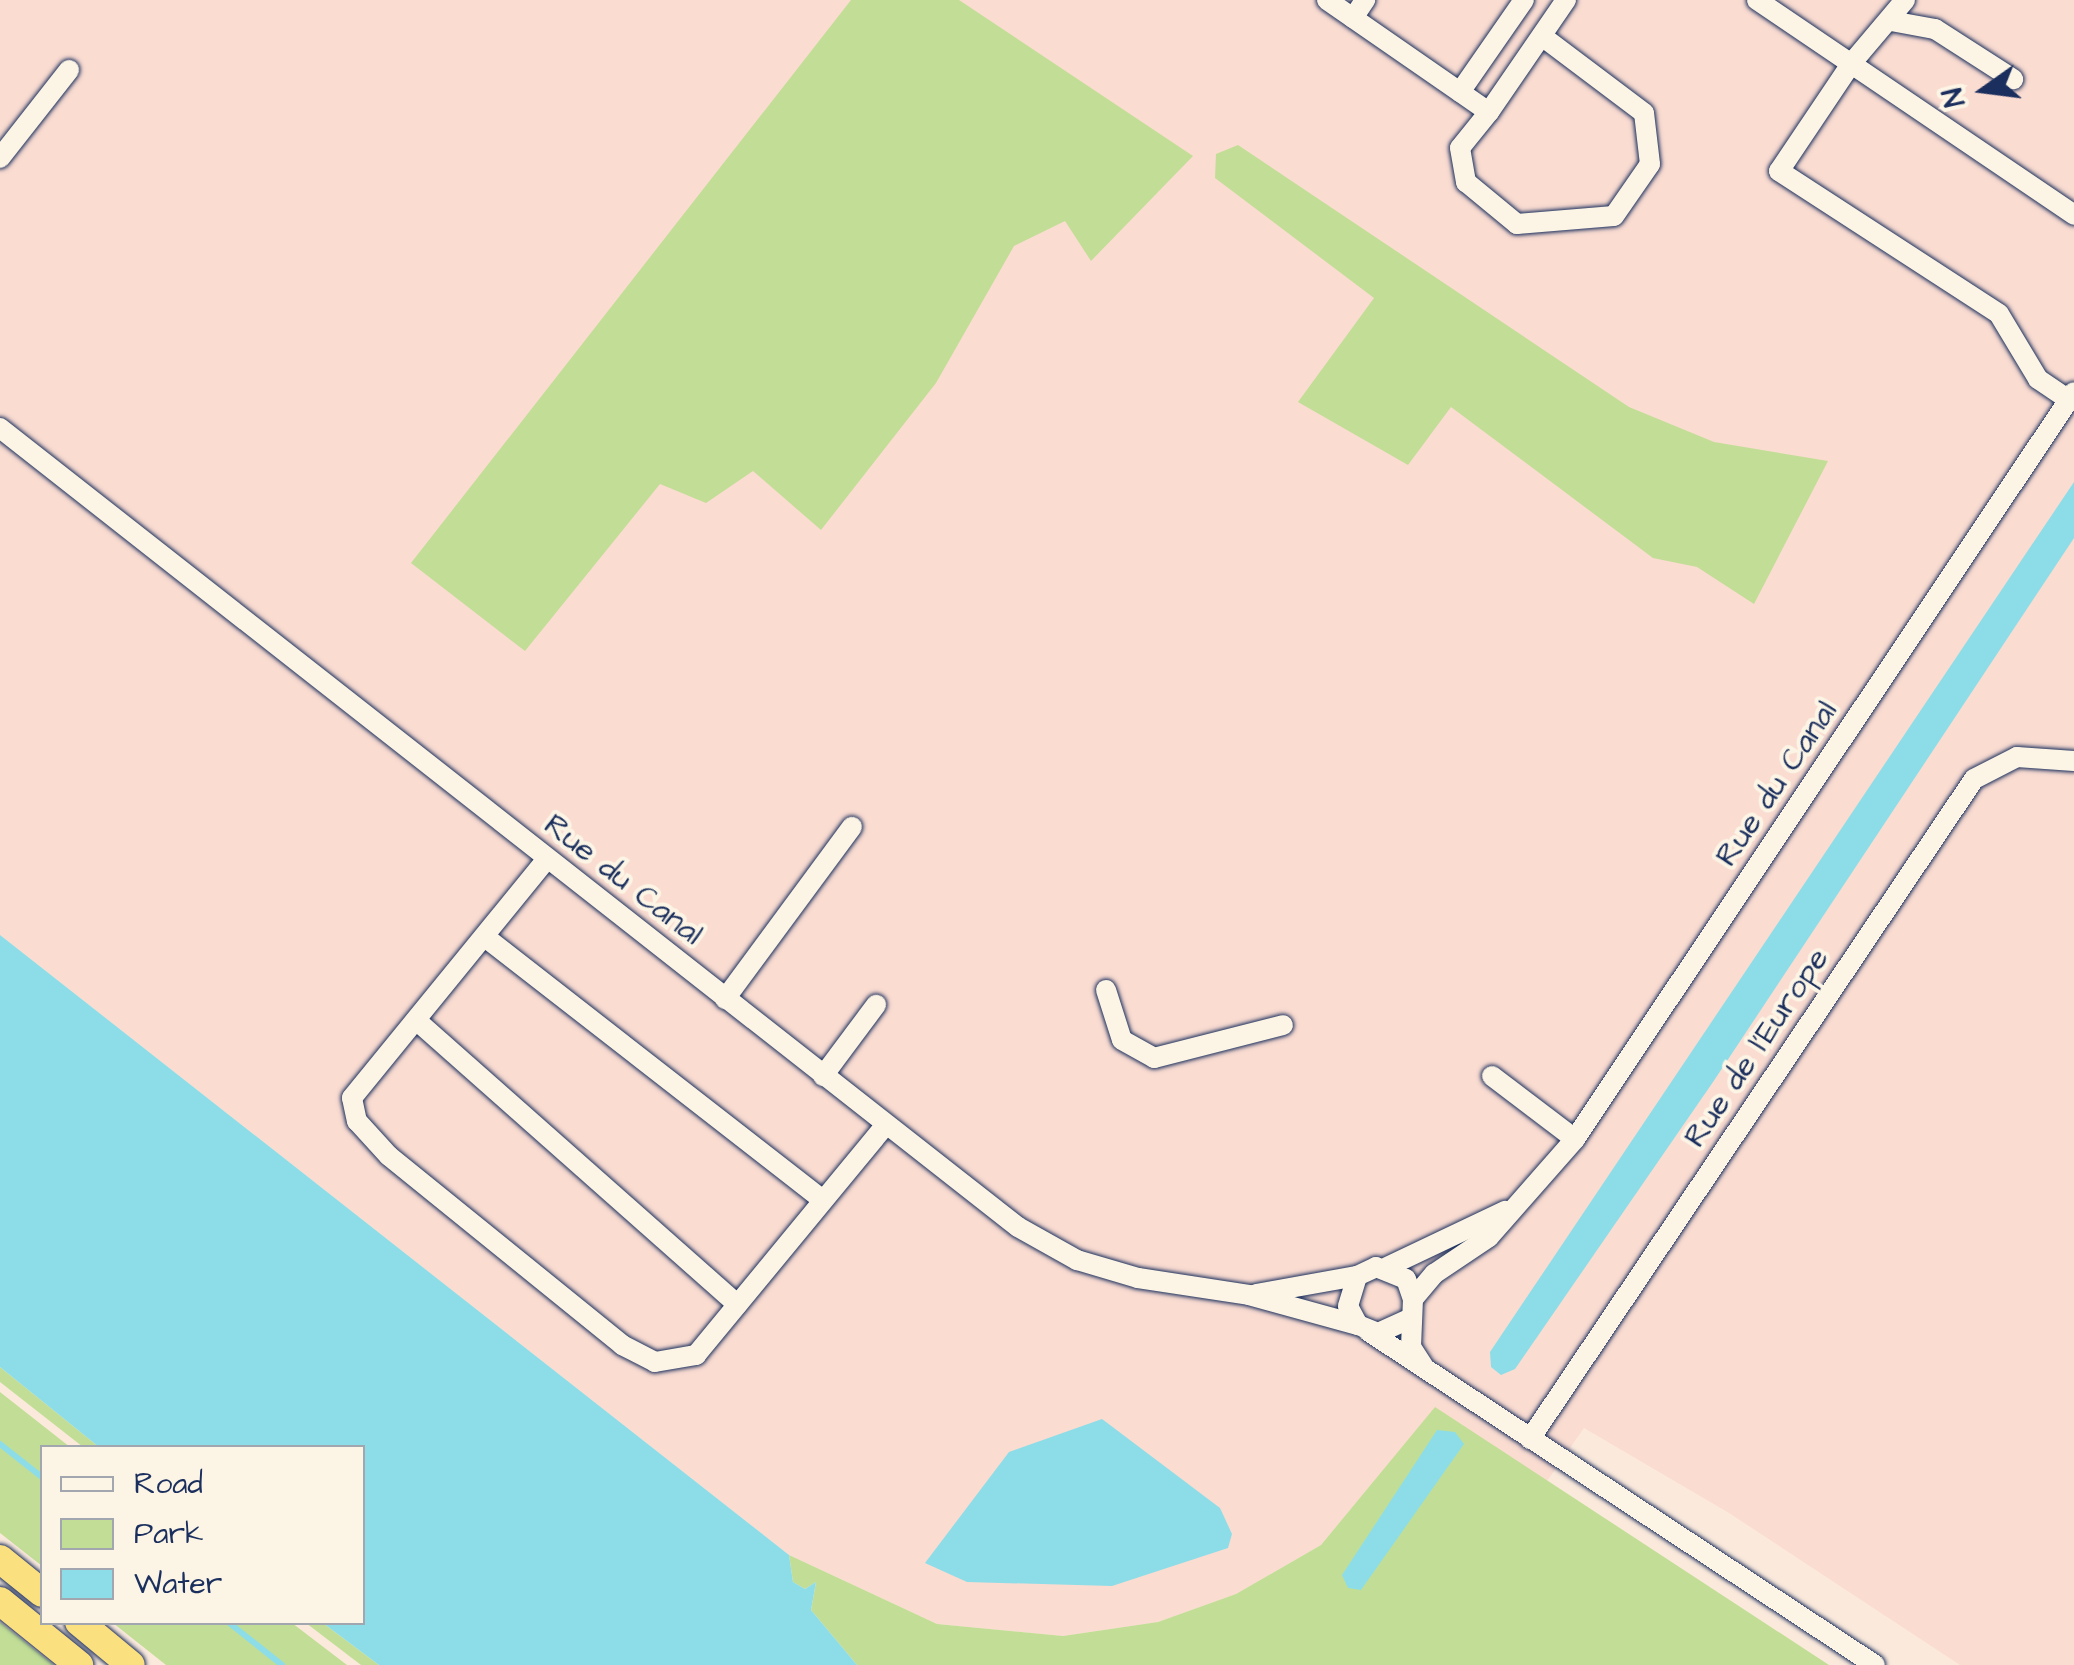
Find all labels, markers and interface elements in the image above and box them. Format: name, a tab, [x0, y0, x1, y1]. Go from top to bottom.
north arrow	[1934, 40, 2034, 140]
text: N	[1933, 84, 1975, 111]
street label: Rue du Canal	[1708, 694, 1846, 874]
street label: Rue du Canal	[536, 806, 710, 954]
street label: Rue de l'Europe	[1676, 941, 1838, 1155]
legend	[40, 1445, 365, 1625]
text: Road	[134, 1463, 203, 1505]
text: Park	[134, 1513, 203, 1555]
text: Water	[134, 1563, 222, 1605]

